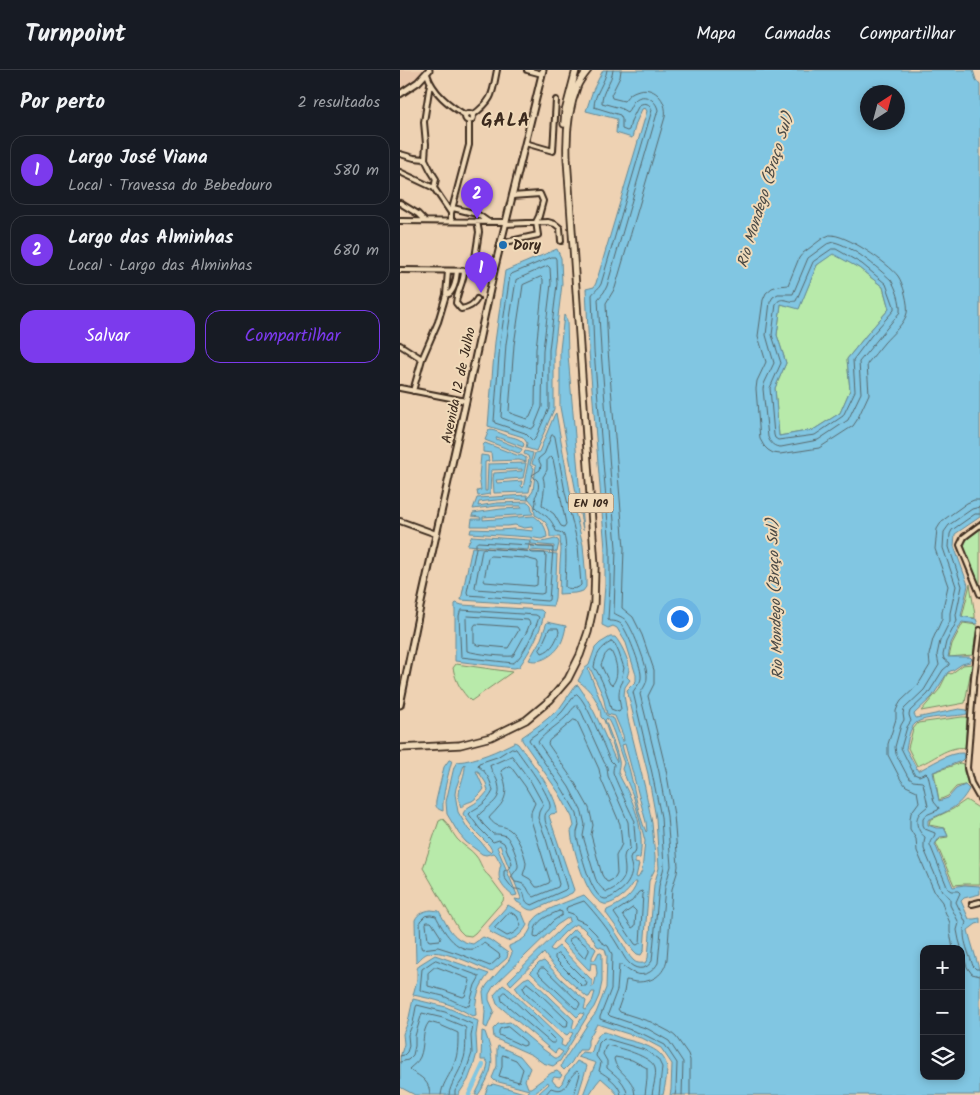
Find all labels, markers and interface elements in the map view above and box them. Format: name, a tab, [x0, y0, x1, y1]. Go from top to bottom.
text: Turnpoint	[25, 15, 126, 54]
text: Mapa	[696, 20, 736, 49]
text: Camadas	[764, 20, 831, 49]
text: Compartilhar	[859, 20, 955, 49]
north arrow	[860, 85, 905, 130]
text: Por perto	[20, 86, 105, 119]
text: 2 resultados	[298, 90, 380, 115]
district label: GALA	[481, 106, 531, 136]
water label: Rio Mondego (Braço Sul)	[731, 109, 801, 271]
text: Largo José Viana	[68, 143, 208, 173]
text: 1	[35, 158, 39, 183]
text: 580 m	[334, 158, 379, 183]
text: Local · Travessa do Bebedouro	[68, 173, 272, 198]
pin: 2	[461, 178, 493, 219]
text: Largo das Alminhas	[68, 223, 234, 253]
place label: Dory	[513, 235, 542, 257]
text: 2	[32, 238, 42, 263]
text: 680 m	[333, 238, 379, 263]
marker: Dory	[497, 239, 509, 251]
pin: 1	[465, 252, 497, 293]
text: Local · Largo das Alminhas	[68, 253, 252, 278]
button: Salvar	[20, 310, 195, 363]
button: Compartilhar	[205, 310, 380, 363]
street label: Avenida 12 de Julho	[436, 325, 482, 445]
road number: EN 109	[568, 493, 614, 512]
water label: Rio Mondego (Braço Sul)	[761, 517, 791, 680]
your location	[667, 606, 693, 632]
map controls	[920, 945, 965, 1080]
button: +	[920, 945, 965, 990]
button: −	[920, 990, 965, 1035]
button: layers	[920, 1035, 965, 1080]

